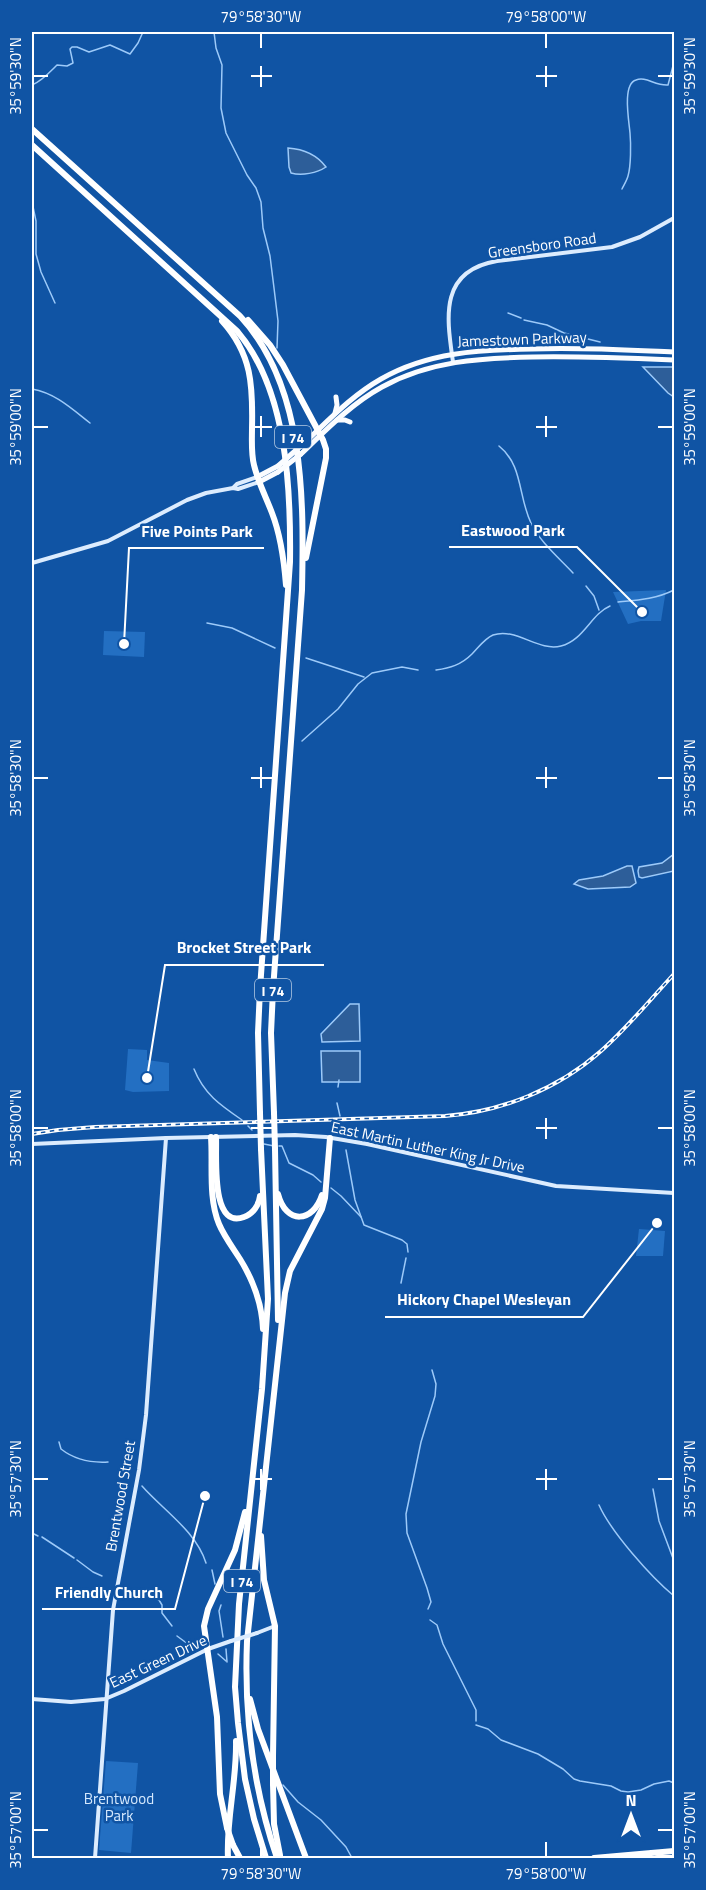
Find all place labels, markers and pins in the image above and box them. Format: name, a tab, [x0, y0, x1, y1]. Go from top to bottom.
callout: Eastwood Park	[449, 513, 577, 547]
callout: Five Points Park	[129, 514, 264, 548]
callout: Brocket Street Park	[165, 931, 324, 965]
callout: Hickory Chapel Wesleyan	[385, 1283, 583, 1317]
callout: Friendly Church	[42, 1575, 175, 1609]

